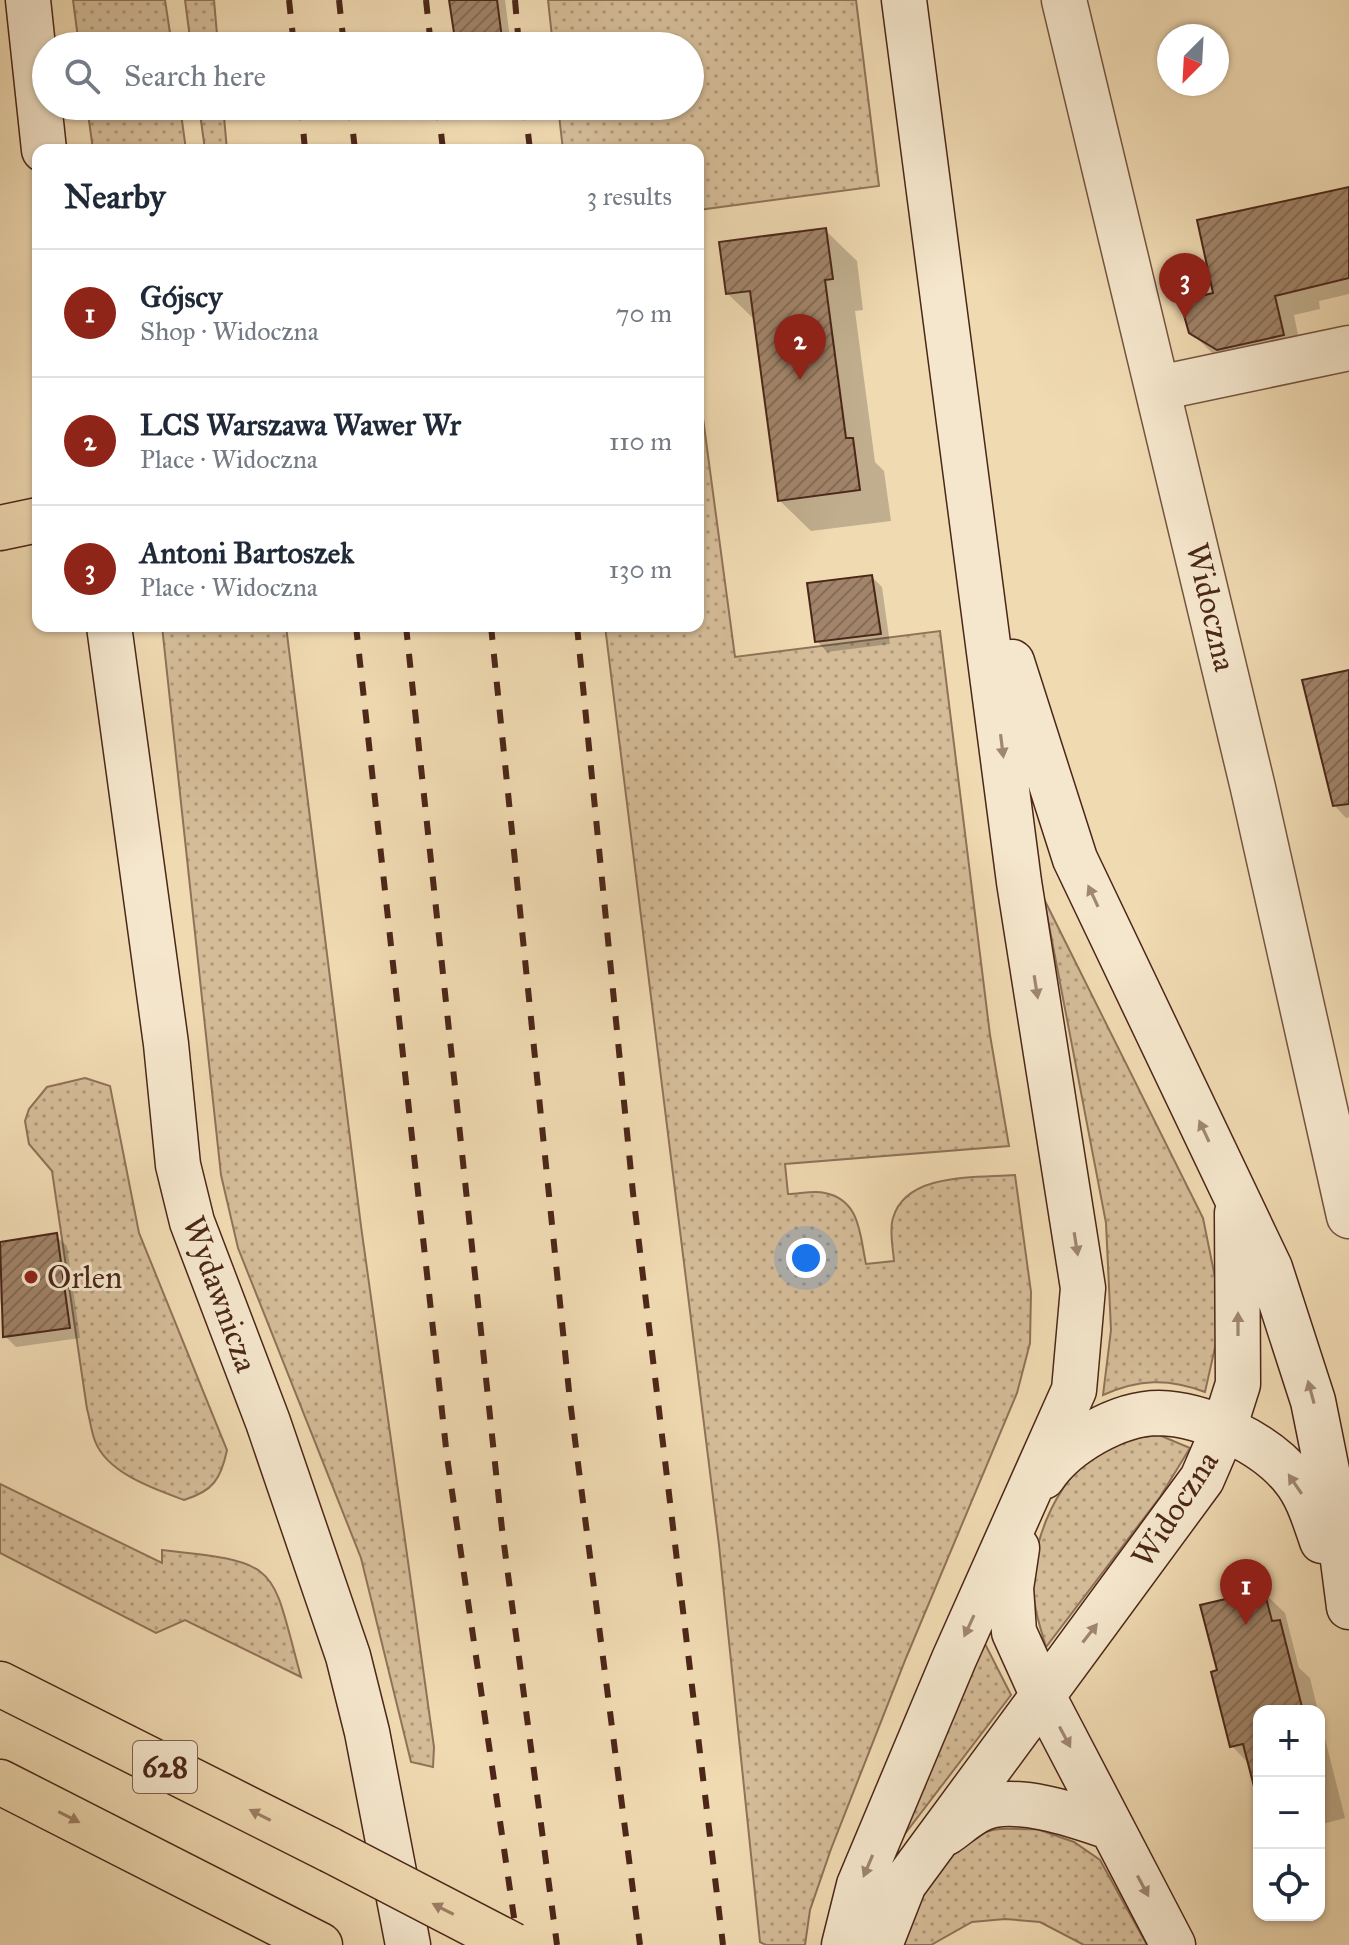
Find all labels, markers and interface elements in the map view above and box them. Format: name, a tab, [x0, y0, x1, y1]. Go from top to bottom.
north arrow	[1157, 24, 1229, 96]
search box	[32, 32, 704, 120]
icon: search	[60, 54, 104, 98]
text: Search here	[124, 58, 266, 94]
text: Nearby	[64, 176, 166, 217]
text: 3 results	[587, 180, 672, 212]
pin: 3	[1159, 253, 1211, 319]
text: Gójscy	[140, 279, 222, 315]
text: 1	[85, 297, 95, 329]
text: 70 m	[616, 297, 672, 329]
pin: 2	[774, 314, 826, 380]
text: Shop · Widoczna	[140, 315, 319, 347]
text: LCS Warszawa Wawer Wr	[140, 407, 461, 443]
text: 2	[84, 425, 96, 457]
text: 110 m	[609, 425, 672, 457]
text: Place · Widoczna	[140, 443, 318, 475]
text: Antoni Bartoszek	[140, 535, 354, 571]
street label: Widoczna	[1177, 539, 1245, 675]
text: 3	[85, 553, 95, 585]
text: 130 m	[609, 553, 672, 585]
text: Place · Widoczna	[140, 571, 318, 603]
one-way arrow	[996, 733, 1009, 758]
one-way arrow	[1086, 884, 1100, 908]
one-way arrow	[1030, 974, 1043, 999]
one-way arrow	[1197, 1120, 1211, 1143]
street label: Wydawnicza	[174, 1211, 266, 1378]
one-way arrow	[1070, 1231, 1083, 1256]
your location	[786, 1238, 826, 1278]
place label: Orlen	[47, 1258, 122, 1297]
marker: Orlen	[22, 1268, 40, 1286]
one-way arrow	[1232, 1311, 1244, 1336]
one-way arrow	[1304, 1379, 1316, 1404]
street label: Widoczna	[1123, 1443, 1227, 1574]
one-way arrow	[1288, 1474, 1303, 1495]
pin: 1	[1220, 1559, 1272, 1625]
one-way arrow	[962, 1614, 976, 1638]
one-way arrow	[1082, 1623, 1098, 1643]
map controls	[1253, 1705, 1325, 1921]
button: +	[1253, 1705, 1325, 1777]
one-way arrow	[1058, 1726, 1072, 1748]
road number: 628	[133, 1741, 197, 1793]
button: −	[1253, 1777, 1325, 1849]
one-way arrow	[248, 1808, 271, 1822]
one-way arrow	[58, 1811, 81, 1824]
button: locate	[1253, 1849, 1325, 1921]
one-way arrow	[861, 1854, 875, 1877]
one-way arrow	[1137, 1875, 1150, 1898]
one-way arrow	[432, 1903, 455, 1916]

